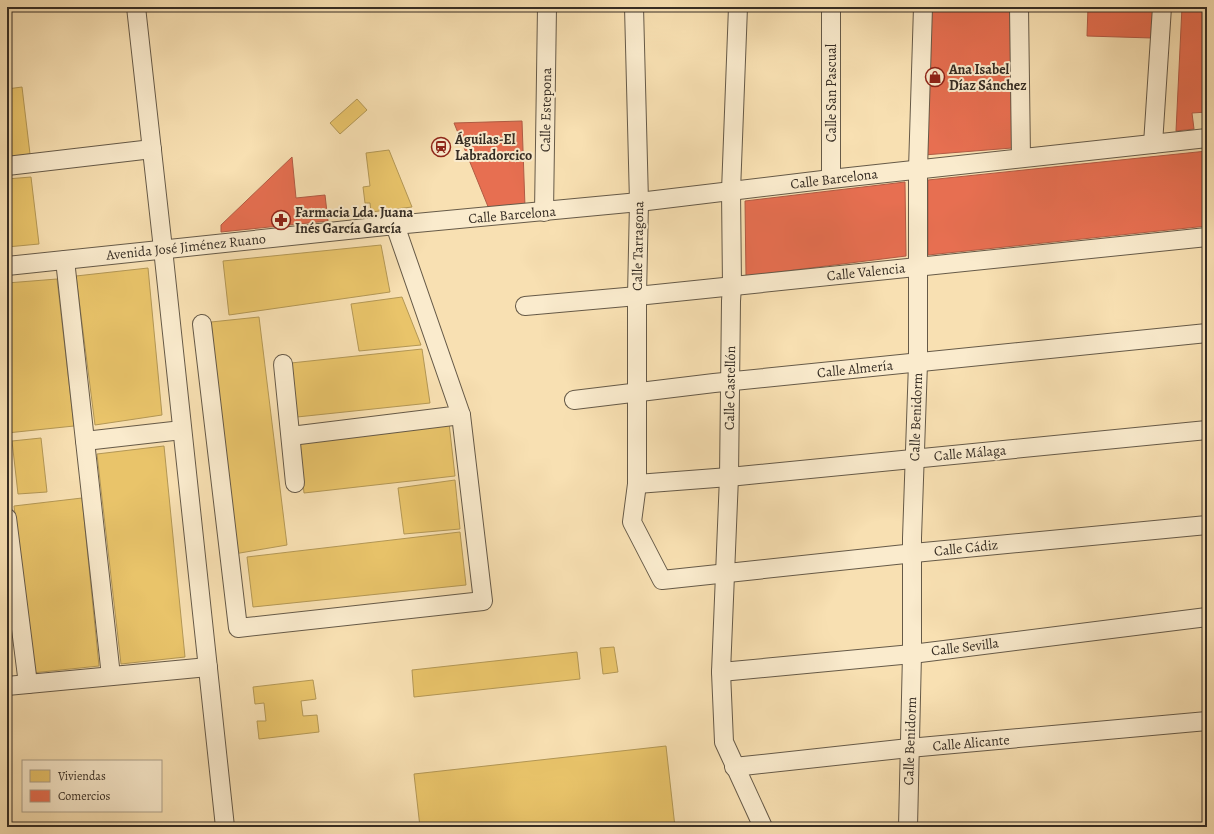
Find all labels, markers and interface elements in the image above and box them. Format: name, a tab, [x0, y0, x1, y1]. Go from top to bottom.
street label: Calle San Pascual	[822, 43, 841, 142]
place label: Ana Isabel Díaz Sánchez	[948, 60, 1027, 95]
shop icon: Ana Isabel Díaz Sánchez	[924, 66, 946, 88]
street label: Calle Estepona	[536, 67, 556, 152]
place label: Águilas-El Labradorcico	[454, 130, 532, 165]
station icon: Águilas-El Labradorcico	[430, 136, 452, 158]
street label: Calle Barcelona	[789, 164, 879, 194]
street label: Calle Tarragona	[628, 200, 648, 291]
street label: Calle Barcelona	[467, 202, 557, 228]
place label: Farmacia Lda. Juana Inés García García	[295, 203, 414, 238]
pharmacy icon: Farmacia Lda. Juana Inés García García	[270, 209, 292, 231]
street label: Avenida José Jiménez Ruano	[104, 229, 267, 265]
street label: Calle Valencia	[826, 258, 907, 286]
street label: Calle Castellón	[720, 345, 740, 430]
street label: Calle Almería	[816, 356, 894, 382]
street label: Calle Benidorm	[905, 372, 927, 462]
street label: Calle Málaga	[933, 440, 1008, 466]
street label: Calle Cádiz	[933, 535, 999, 561]
street label: Calle Sevilla	[930, 633, 1000, 661]
street label: Calle Benidorm	[899, 696, 921, 786]
street label: Calle Alicante	[932, 730, 1010, 756]
legend	[22, 760, 162, 812]
text: Viviendas	[57, 768, 106, 784]
text: Comercios	[58, 788, 111, 804]

